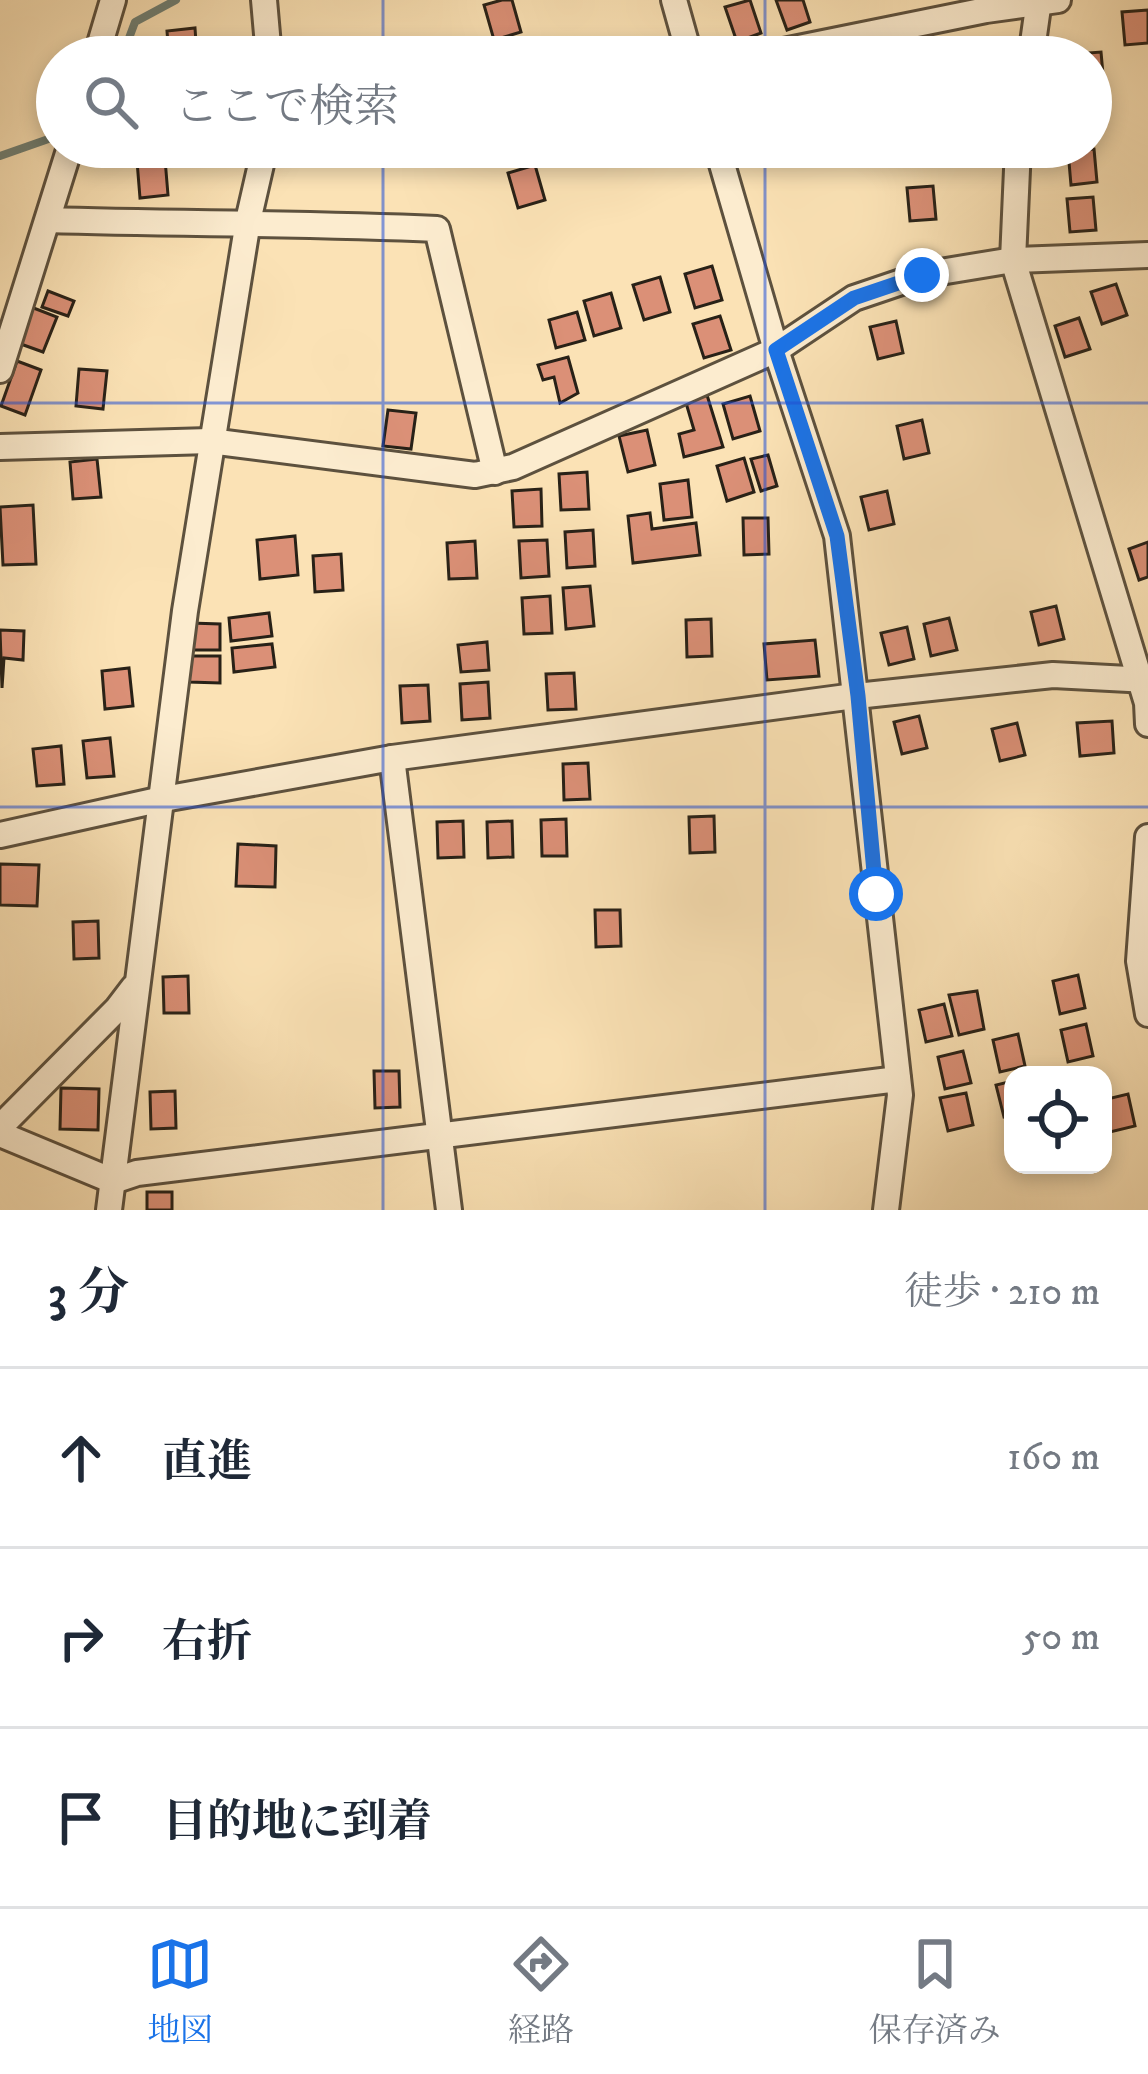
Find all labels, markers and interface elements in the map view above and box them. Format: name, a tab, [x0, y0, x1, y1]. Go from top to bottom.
search box	[36, 36, 1112, 168]
icon: search	[78, 69, 144, 135]
text: ここで検索	[174, 80, 399, 136]
route end	[895, 248, 949, 302]
route start	[849, 867, 903, 921]
map controls	[1004, 1066, 1112, 1174]
button: locate	[1004, 1066, 1112, 1174]
text: 3 分	[48, 1262, 129, 1326]
text: 徒歩 · 210 m	[904, 1268, 1100, 1317]
icon: ahead	[48, 1425, 114, 1491]
text: 160 m	[1007, 1433, 1100, 1482]
text: 直進	[162, 1435, 252, 1491]
icon: right	[48, 1605, 114, 1671]
text: 50 m	[1022, 1613, 1100, 1662]
text: 右折	[162, 1615, 252, 1671]
icon: arrive	[48, 1785, 114, 1851]
text: 目的地に到着	[162, 1795, 432, 1851]
tab: 地図	[147, 1931, 213, 2052]
tab: 経路	[508, 1931, 574, 2052]
tab: 保存済み	[869, 1931, 1001, 2052]

